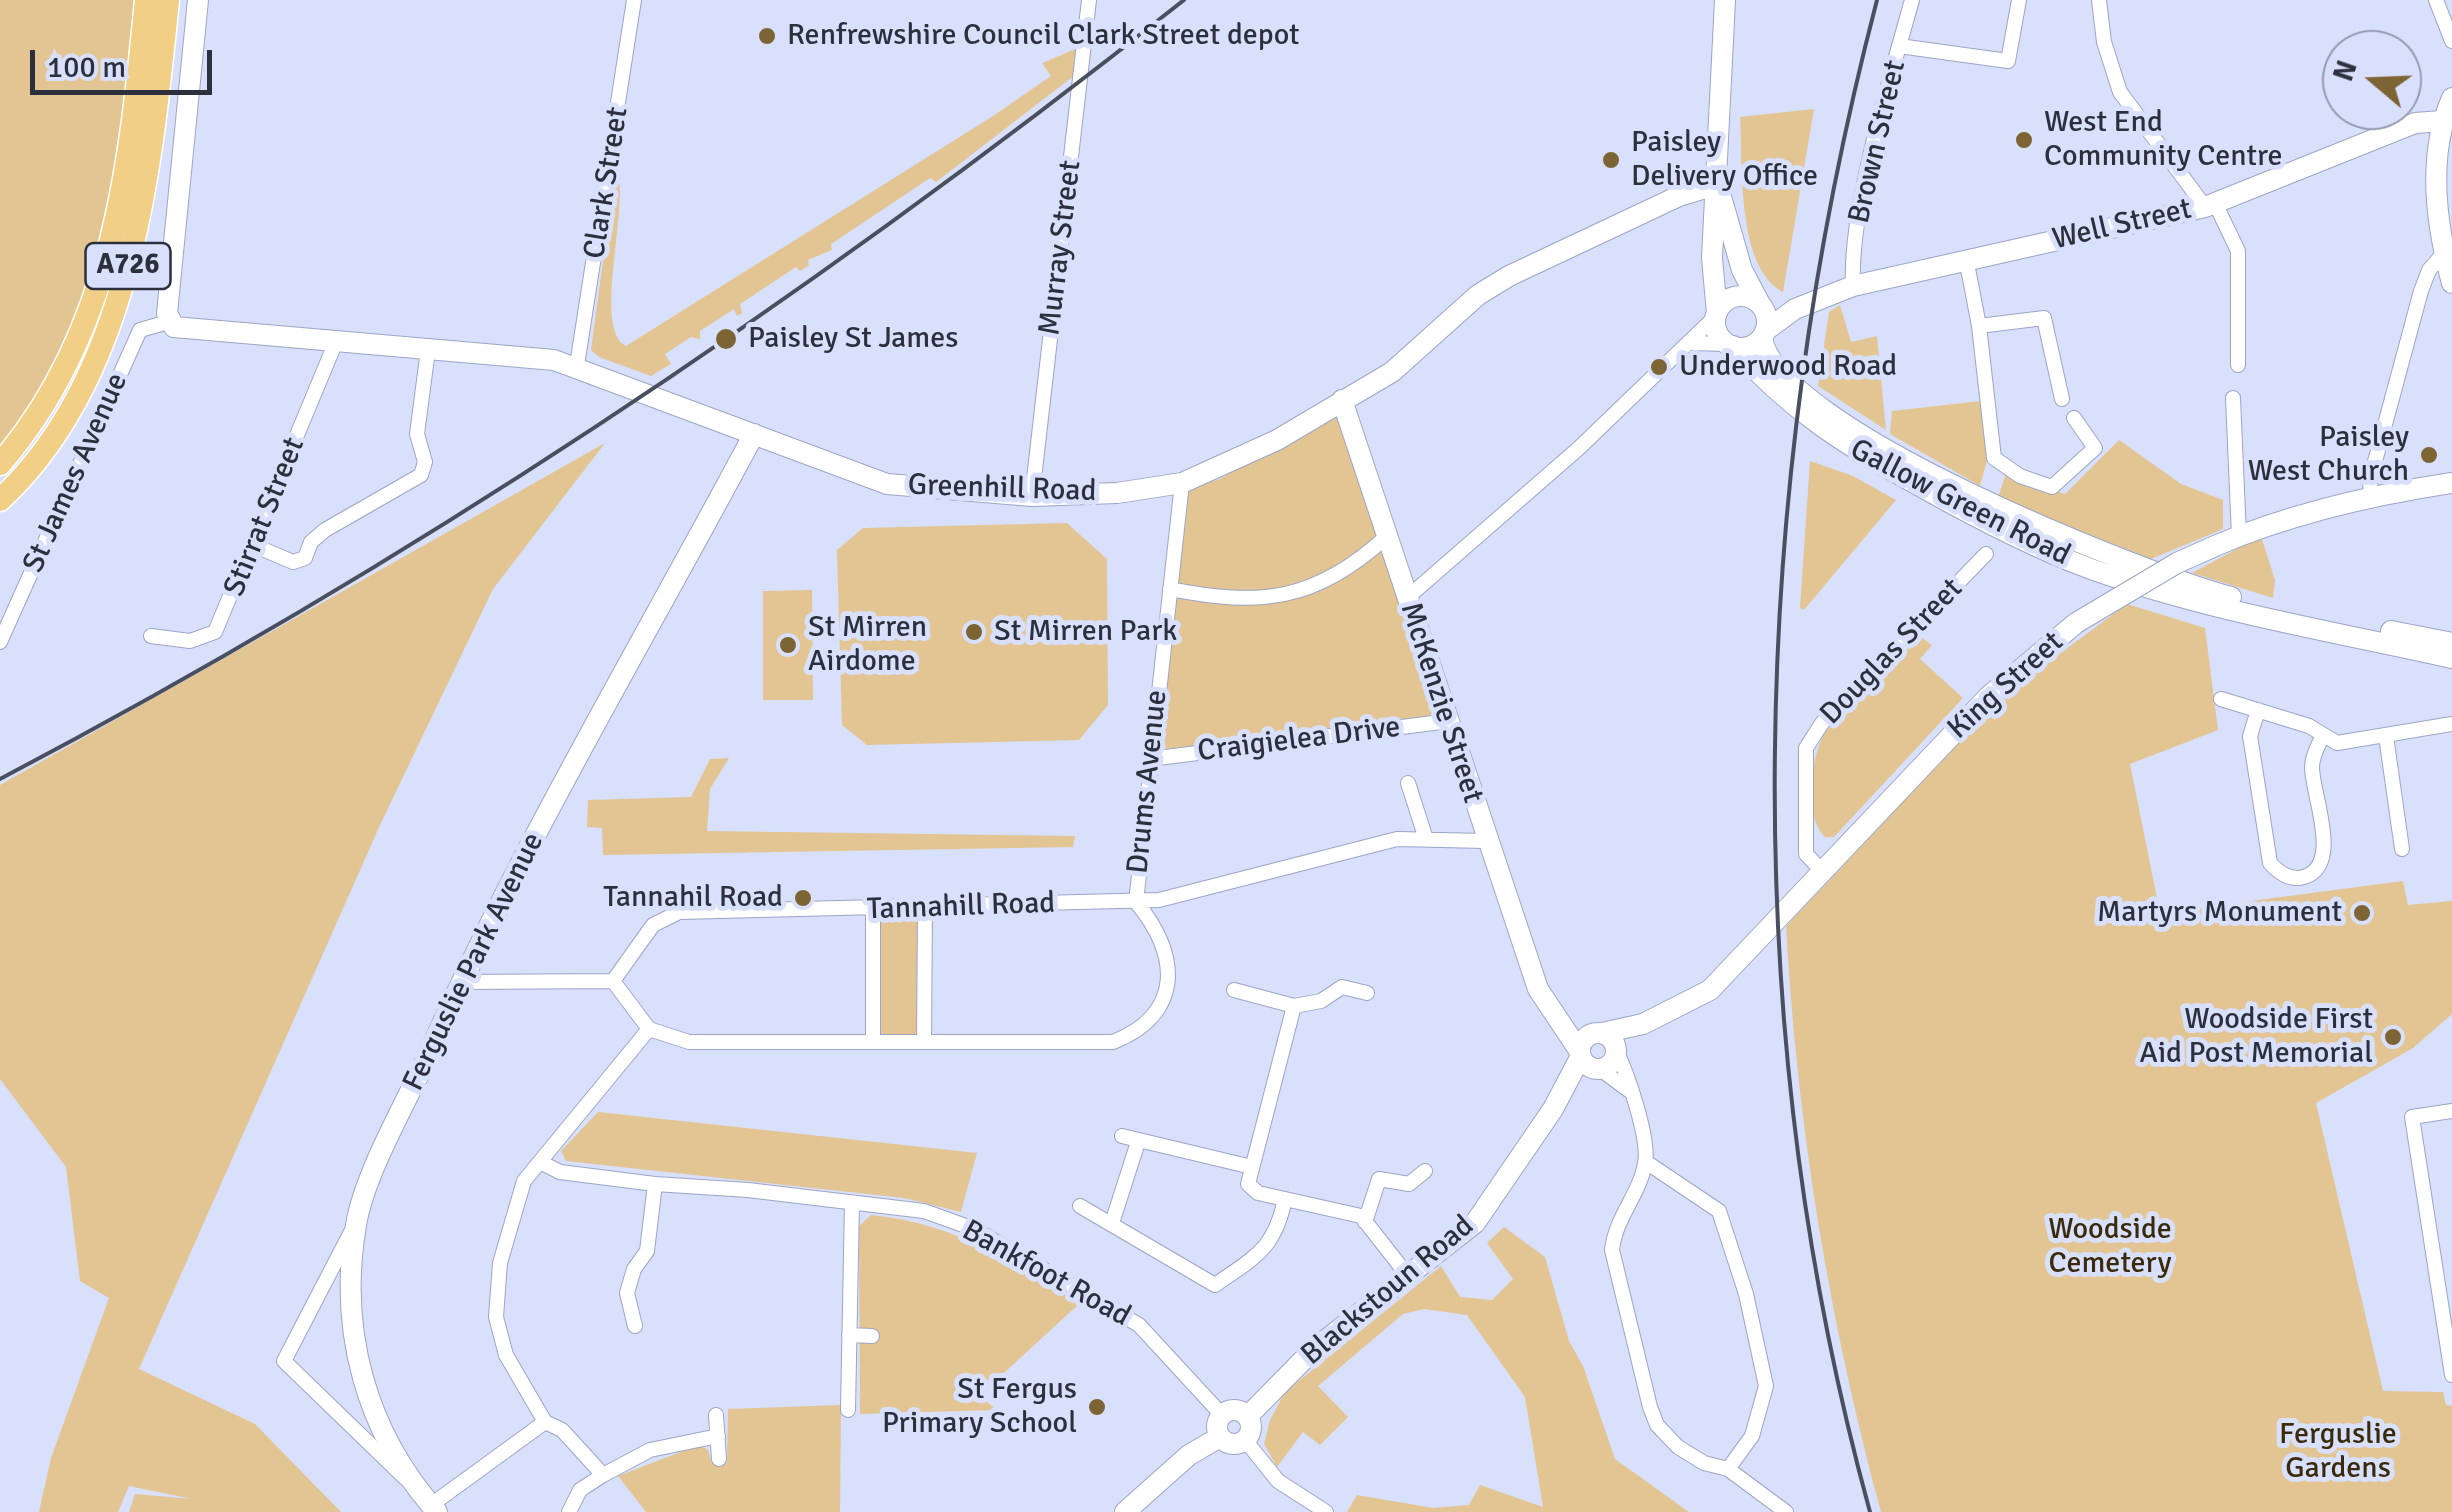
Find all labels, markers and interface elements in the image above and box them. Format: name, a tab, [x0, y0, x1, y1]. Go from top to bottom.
place label: Renfrewshire Council Clark Street depot	[787, 18, 1300, 54]
marker: Renfrewshire Council Clark Street depot	[756, 25, 778, 47]
scale bar	[35, 30, 218, 92]
north arrow	[2322, 30, 2422, 130]
text: 100 m	[47, 49, 126, 86]
text: N	[2326, 56, 2365, 86]
street label: Brown Street	[1842, 57, 1914, 227]
street label: Clark Street	[577, 105, 637, 261]
place label: West End Community Centre	[2044, 105, 2283, 176]
place label: Paisley Delivery Office	[1631, 125, 1818, 196]
marker: West End Community Centre	[2013, 129, 2035, 151]
marker: Paisley Delivery Office	[1600, 149, 1622, 171]
street label: Murray Street	[1032, 158, 1090, 338]
street label: Well Street	[2049, 192, 2195, 258]
road number: A726	[86, 243, 170, 289]
place label: Paisley St James	[748, 321, 958, 357]
marker: Paisley St James	[713, 326, 739, 352]
place label: Underwood Road	[1679, 349, 1897, 385]
marker: Underwood Road	[1648, 356, 1670, 378]
street label: St James Avenue	[16, 368, 136, 578]
place label: Paisley West Church	[2248, 420, 2409, 490]
street label: Gallow Green Road	[1844, 432, 2076, 574]
street label: Stirrat Street	[217, 433, 313, 601]
marker: Paisley West Church	[2418, 444, 2440, 466]
street label: Greenhill Road	[907, 468, 1097, 510]
street label: Douglas Street	[1813, 571, 1971, 733]
street label: McKenzie Street	[1392, 598, 1490, 808]
place label: St Mirren Airdome	[808, 610, 927, 680]
place label: St Mirren Park	[994, 614, 1177, 650]
marker: St Mirren Park	[963, 621, 985, 643]
street label: King Street	[1941, 625, 2071, 747]
marker: St Mirren Airdome	[777, 634, 799, 656]
street label: Drums Avenue	[1120, 688, 1176, 876]
street label: Craigielea Drive	[1196, 710, 1402, 770]
street label: Ferguslie Park Avenue	[396, 827, 552, 1097]
place label: Tannahil Road	[603, 880, 783, 916]
street label: Tannahill Road	[866, 886, 1056, 928]
marker: Tannahil Road	[792, 887, 814, 909]
place label: Martyrs Monument	[2097, 895, 2342, 931]
marker: Martyrs Monument	[2351, 902, 2373, 924]
place label: Woodside First Aid Post Memorial	[2140, 1002, 2373, 1072]
marker: Woodside First Aid Post Memorial	[2382, 1026, 2404, 1048]
street label: Blackstoun Road	[1295, 1208, 1481, 1374]
park label: Woodside Cemetery	[2048, 1212, 2172, 1282]
street label: Bankfoot Road	[956, 1213, 1136, 1335]
place label: St Fergus Primary School	[882, 1372, 1077, 1442]
marker: St Fergus Primary School	[1086, 1396, 1108, 1418]
park label: Ferguslie Gardens	[2279, 1417, 2397, 1488]

